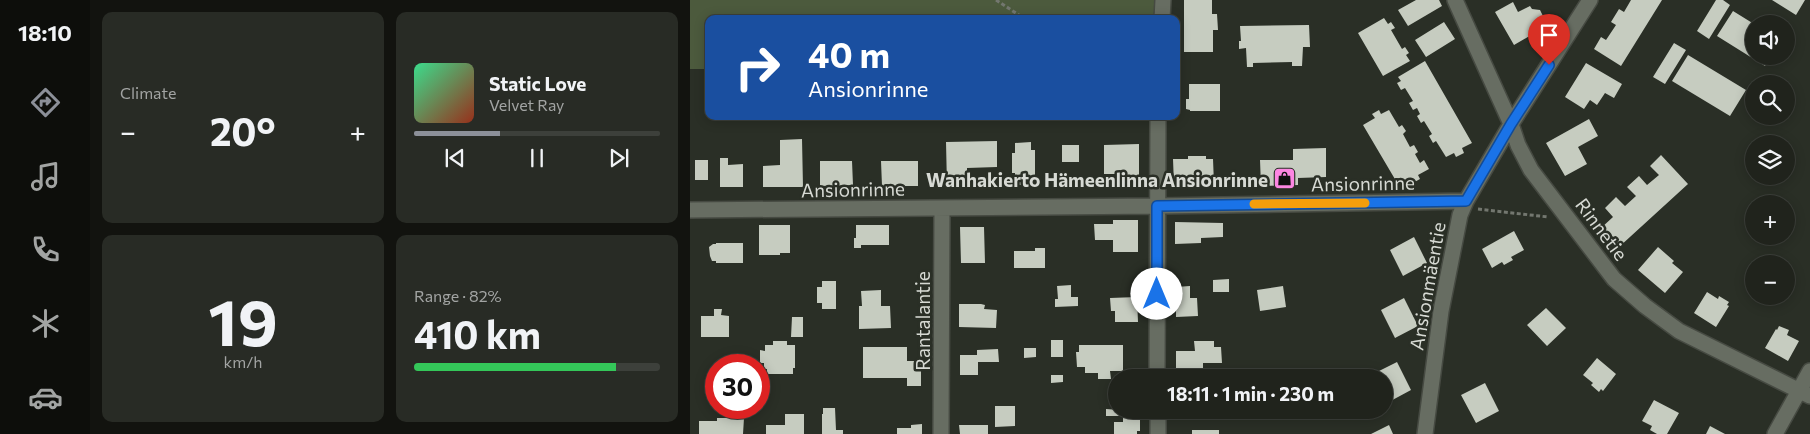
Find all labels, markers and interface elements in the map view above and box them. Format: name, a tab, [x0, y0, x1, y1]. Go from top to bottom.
pin	[1528, 14, 1570, 65]
map controls	[1745, 15, 1795, 305]
button: sound	[1745, 15, 1795, 65]
text: 18:10	[18, 19, 72, 46]
icon: arrive	[1535, 21, 1563, 49]
text: 40 m	[808, 32, 890, 75]
icon: right	[725, 35, 790, 100]
text: Static Love	[489, 72, 586, 95]
text: Ansionrinne	[808, 75, 928, 102]
button: search	[1745, 75, 1795, 125]
text: Climate	[120, 83, 176, 102]
icon: directions	[28, 85, 63, 120]
text: Velvet Ray	[489, 95, 564, 114]
text: 20°	[210, 107, 276, 154]
text: −	[120, 114, 136, 148]
text: +	[350, 114, 366, 148]
button: layers	[1745, 135, 1795, 185]
icon: previous	[441, 144, 469, 172]
icon: pause	[523, 144, 551, 172]
icon: next	[605, 144, 633, 172]
icon: music	[28, 159, 63, 194]
shop icon: Wanhakierto Hämeenlinna Ansionrinne	[1272, 167, 1296, 191]
place label: Wanhakierto Hämeenlinna Ansionrinne	[926, 168, 1268, 191]
street label: Ansionrinne	[1311, 171, 1415, 195]
street label: Ansionrinne	[801, 177, 905, 201]
street label: Rinnetie	[1571, 193, 1633, 265]
button: +	[1745, 195, 1795, 245]
street label: Ansionmäentie	[1404, 220, 1450, 352]
icon: phone	[28, 232, 63, 267]
button: −	[1745, 255, 1795, 305]
position arrow	[1130, 267, 1182, 319]
street label: Rantalantie	[911, 271, 934, 371]
text: 19	[208, 280, 278, 359]
text: Range · 82%	[414, 286, 502, 305]
icon: climate	[28, 306, 63, 341]
text: 410 km	[414, 310, 541, 357]
text: km/h	[224, 352, 262, 371]
speed limit sign: 30	[705, 354, 770, 419]
icon: car	[28, 380, 63, 415]
text: 18:11 · 1 min · 230 m	[1167, 382, 1334, 405]

